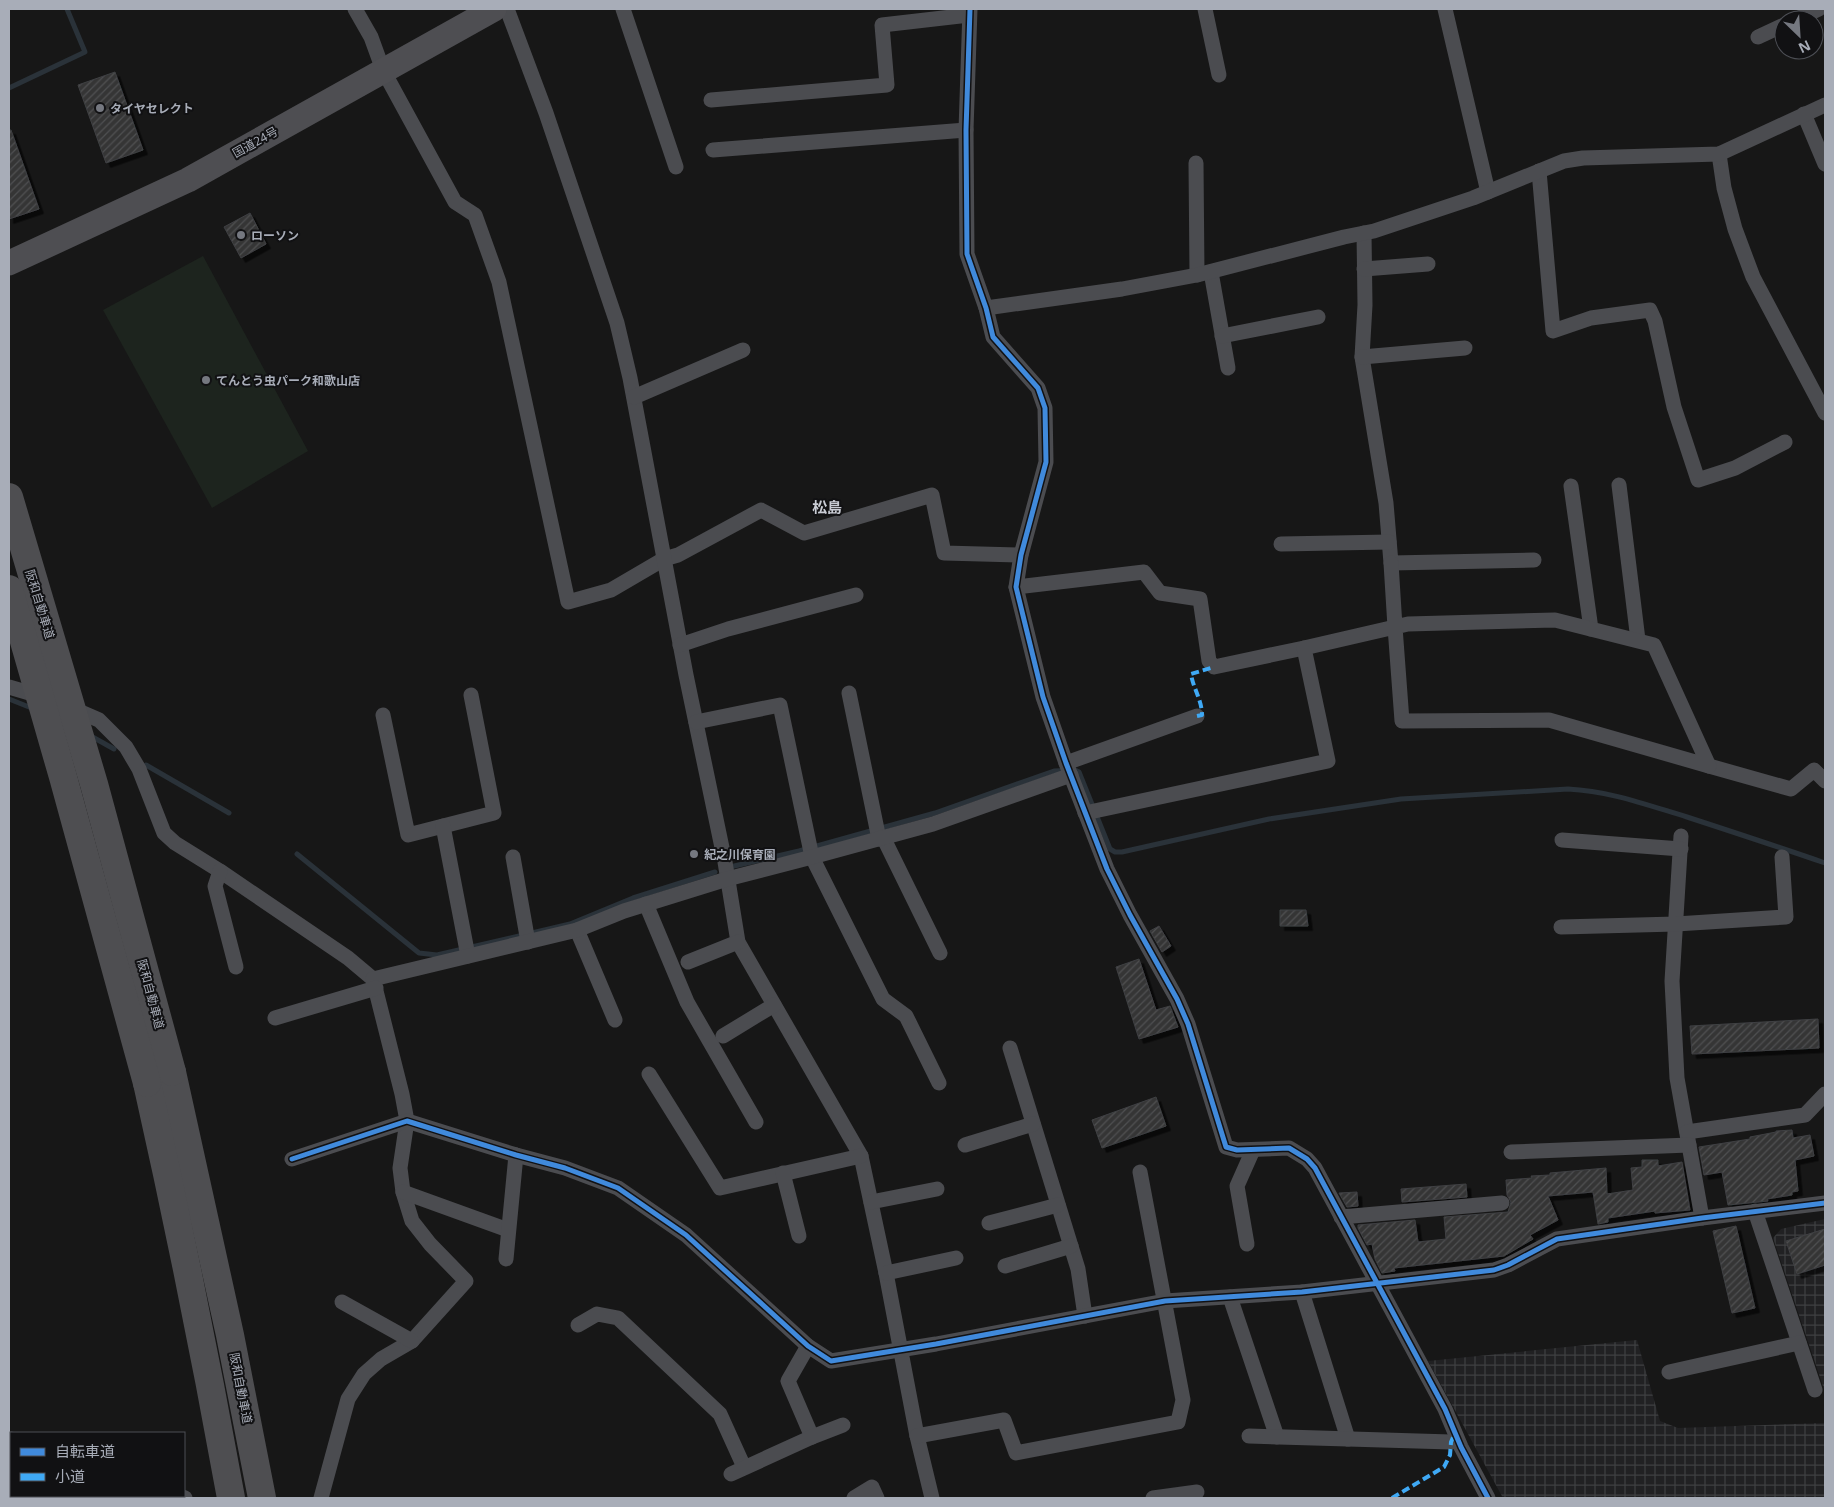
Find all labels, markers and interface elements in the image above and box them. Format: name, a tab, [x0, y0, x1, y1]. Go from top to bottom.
north arrow	[1774, 10, 1824, 60]
text: N	[1796, 36, 1814, 58]
place label: タイヤセレクト	[110, 100, 194, 117]
marker: タイヤセレクト	[94, 102, 106, 114]
street label: 国道24号	[229, 123, 281, 161]
place label: ローソン	[251, 227, 299, 244]
marker: ローソン	[235, 229, 247, 241]
place label: てんとう虫パーク和歌山店	[216, 372, 360, 389]
marker: てんとう虫パーク和歌山店	[200, 374, 212, 386]
district label: 松島	[812, 497, 842, 517]
street label: 阪和自動車道	[21, 567, 59, 641]
place label: 紀之川保育園	[704, 846, 776, 863]
marker: 紀之川保育園	[688, 848, 700, 860]
street label: 阪和自動車道	[133, 957, 169, 1031]
street label: 阪和自動車道	[226, 1351, 256, 1425]
legend	[10, 1432, 185, 1497]
text: 自転車道	[55, 1441, 115, 1461]
text: 小道	[55, 1466, 85, 1486]

